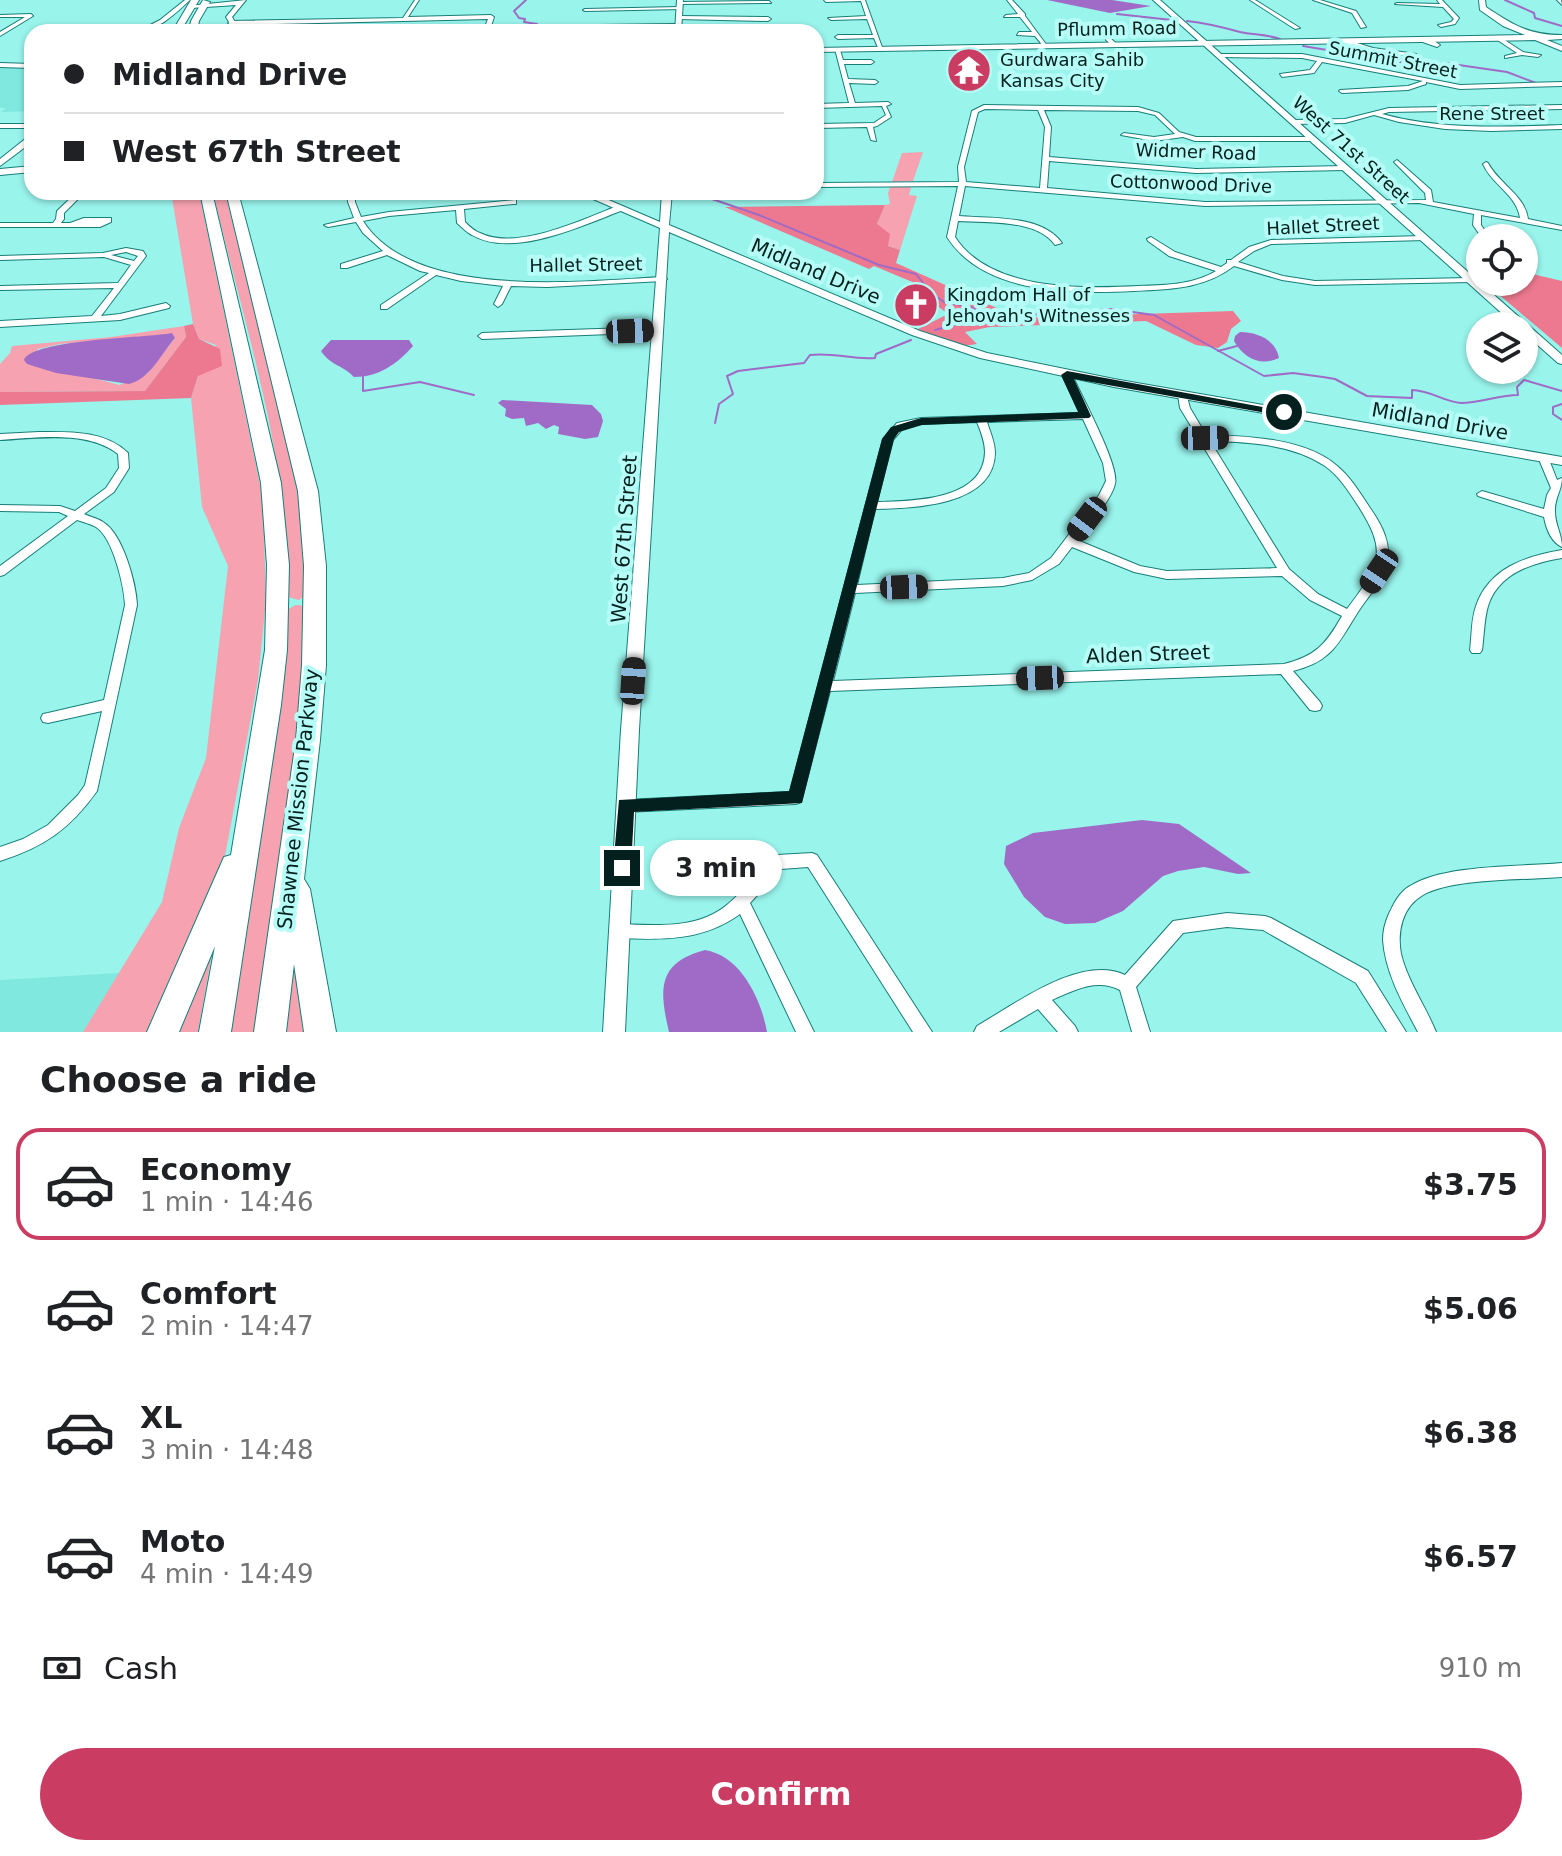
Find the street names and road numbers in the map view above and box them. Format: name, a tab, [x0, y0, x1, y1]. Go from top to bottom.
street label: Pflumm Road	[1057, 17, 1177, 40]
street label: Summit Street	[1327, 37, 1459, 82]
street label: West 71st Street	[1289, 92, 1414, 208]
street label: Rene Street	[1439, 103, 1545, 124]
street label: Widmer Road	[1135, 139, 1257, 164]
street label: Cottonwood Drive	[1110, 170, 1272, 197]
street label: Hallet Street	[1266, 212, 1380, 239]
street label: Midland Drive	[748, 233, 884, 309]
street label: Hallet Street	[529, 253, 643, 276]
street label: Midland Drive	[1370, 397, 1510, 445]
street label: West 67th Street	[606, 454, 642, 624]
street label: Alden Street	[1086, 640, 1211, 668]
street label: Shawnee Mission Parkway	[272, 667, 324, 930]

